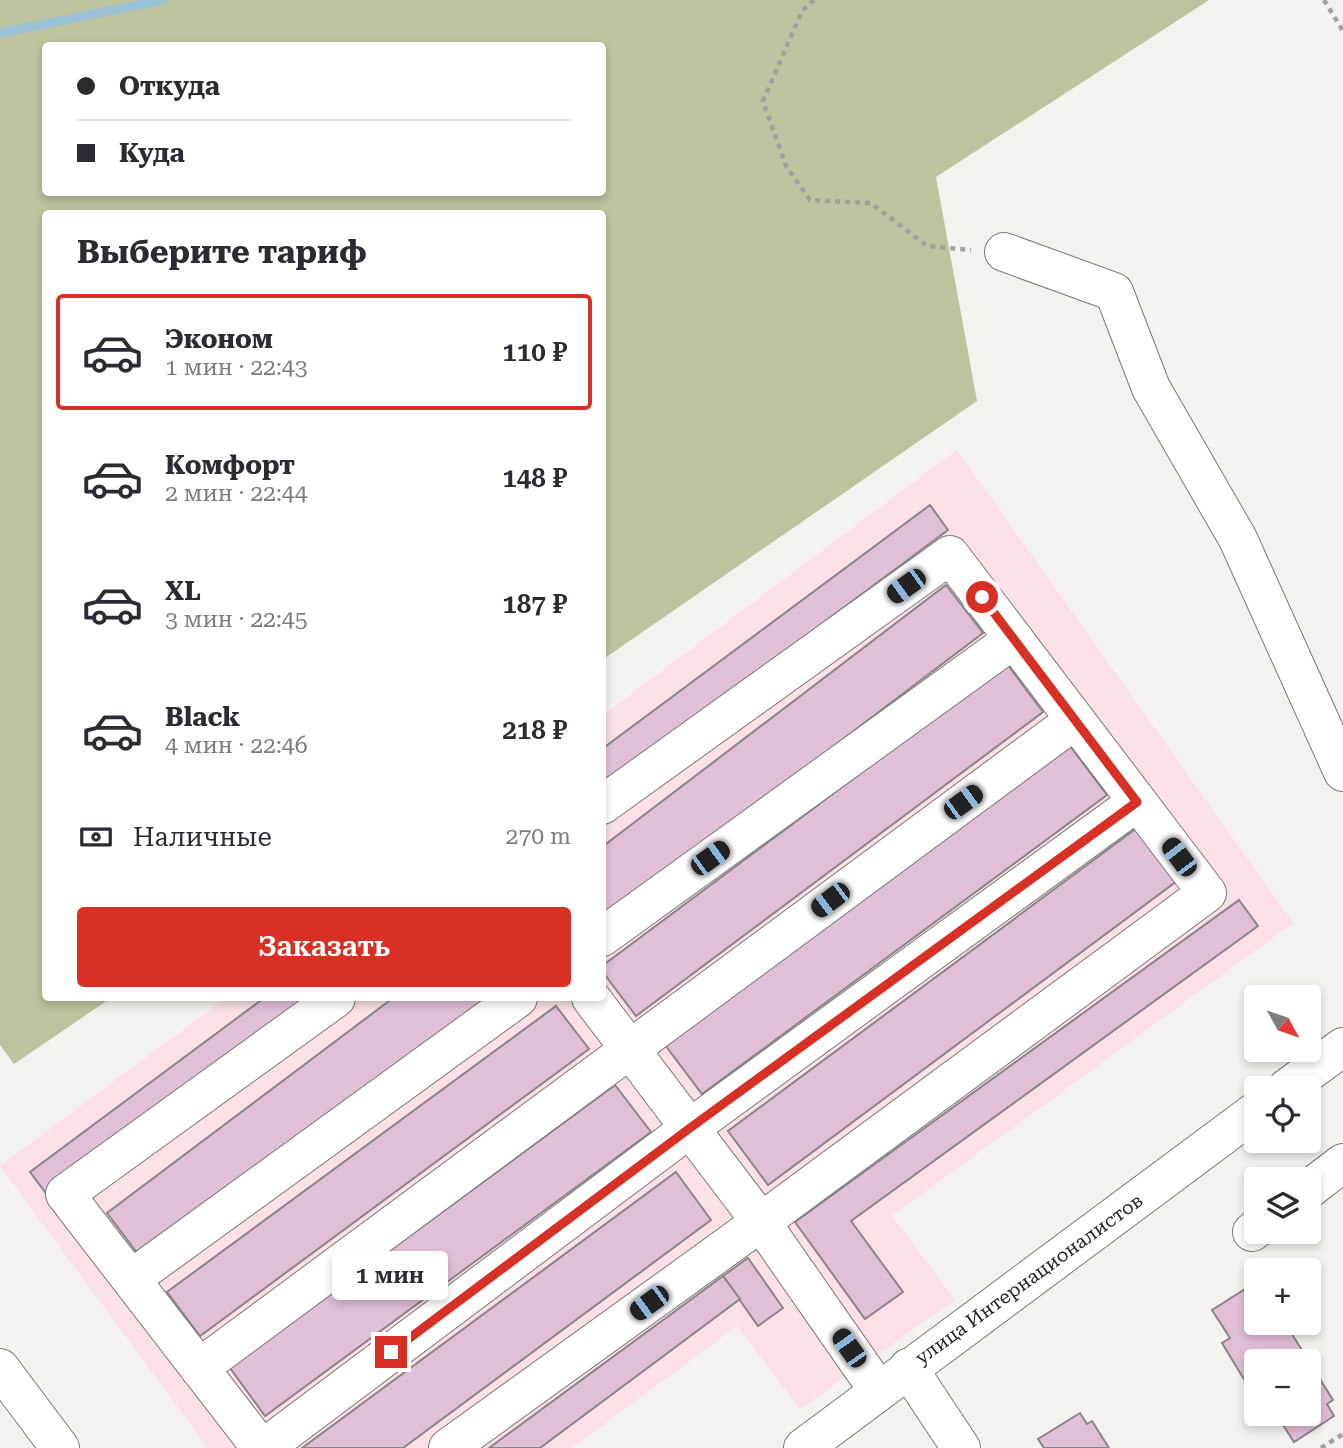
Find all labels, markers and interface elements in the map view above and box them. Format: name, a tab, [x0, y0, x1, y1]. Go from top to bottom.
text: Откуда	[119, 71, 220, 101]
text: Куда	[119, 138, 185, 168]
text: Выберите тариф	[77, 233, 367, 271]
icon: car	[81, 321, 144, 384]
text: Эконом	[165, 324, 273, 354]
text: 110 ₽	[502, 337, 567, 367]
text: 1 мин · 22:43	[165, 354, 308, 381]
icon: car	[81, 447, 144, 510]
text: Комфорт	[165, 450, 295, 480]
text: 148 ₽	[502, 463, 567, 493]
text: 2 мин · 22:44	[165, 480, 308, 507]
car	[883, 565, 930, 607]
icon: car	[81, 573, 144, 636]
text: XL	[165, 576, 201, 606]
route start	[966, 581, 998, 613]
text: 187 ₽	[502, 589, 567, 619]
text: 3 мин · 22:45	[165, 606, 308, 633]
icon: car	[81, 699, 144, 762]
text: Black	[165, 702, 240, 732]
text: 218 ₽	[502, 715, 567, 745]
text: 4 мин · 22:46	[165, 732, 308, 759]
car	[940, 781, 987, 823]
icon: cash	[77, 818, 115, 856]
text: Наличные	[133, 822, 272, 852]
text: 270 m	[506, 823, 571, 850]
car	[1158, 834, 1201, 880]
car	[687, 837, 734, 879]
car	[807, 879, 854, 921]
button: Заказать	[77, 907, 571, 987]
north arrow	[1244, 985, 1321, 1062]
map controls	[1244, 985, 1321, 1426]
button: locate	[1244, 1076, 1321, 1153]
button: layers	[1244, 1167, 1321, 1244]
street label: улица Интернационалистов	[911, 1189, 1147, 1369]
callout: 1 мин	[333, 1250, 449, 1300]
button: +	[1244, 1258, 1321, 1335]
text: 1 мин	[356, 1262, 424, 1289]
car	[626, 1282, 673, 1324]
car	[829, 1325, 870, 1371]
route end	[375, 1336, 407, 1368]
button: −	[1244, 1349, 1321, 1426]

